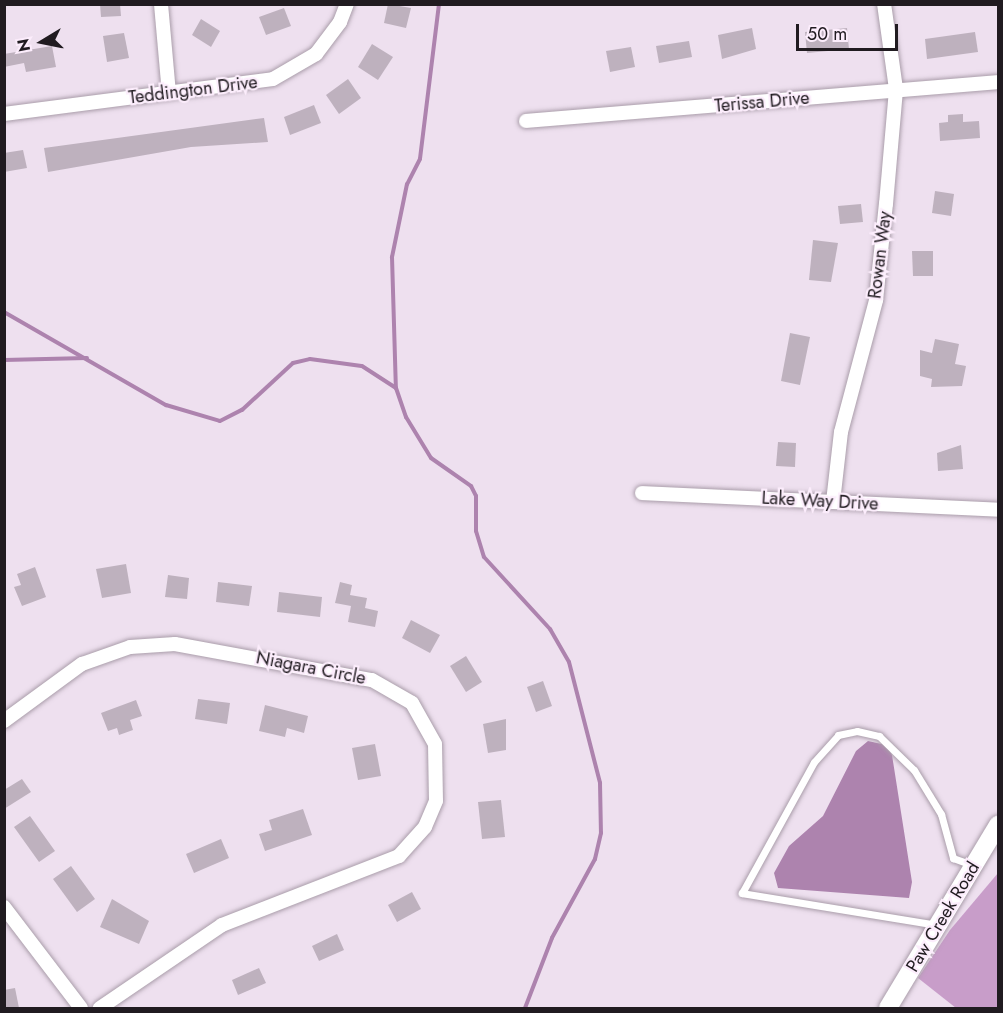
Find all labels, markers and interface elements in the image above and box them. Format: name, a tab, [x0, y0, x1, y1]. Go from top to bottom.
north arrow	[12, 12, 72, 72]
scale bar	[799, 12, 901, 50]
text: 50 m	[807, 21, 847, 47]
text: N	[11, 37, 36, 53]
street label: Teddington Drive	[127, 71, 259, 109]
street label: Terissa Drive	[714, 87, 810, 117]
street label: Rowan Way	[864, 210, 896, 300]
street label: Lake Way Drive	[761, 487, 879, 515]
street label: Niagara Circle	[254, 647, 368, 689]
street label: Paw Creek Road	[902, 858, 984, 976]

